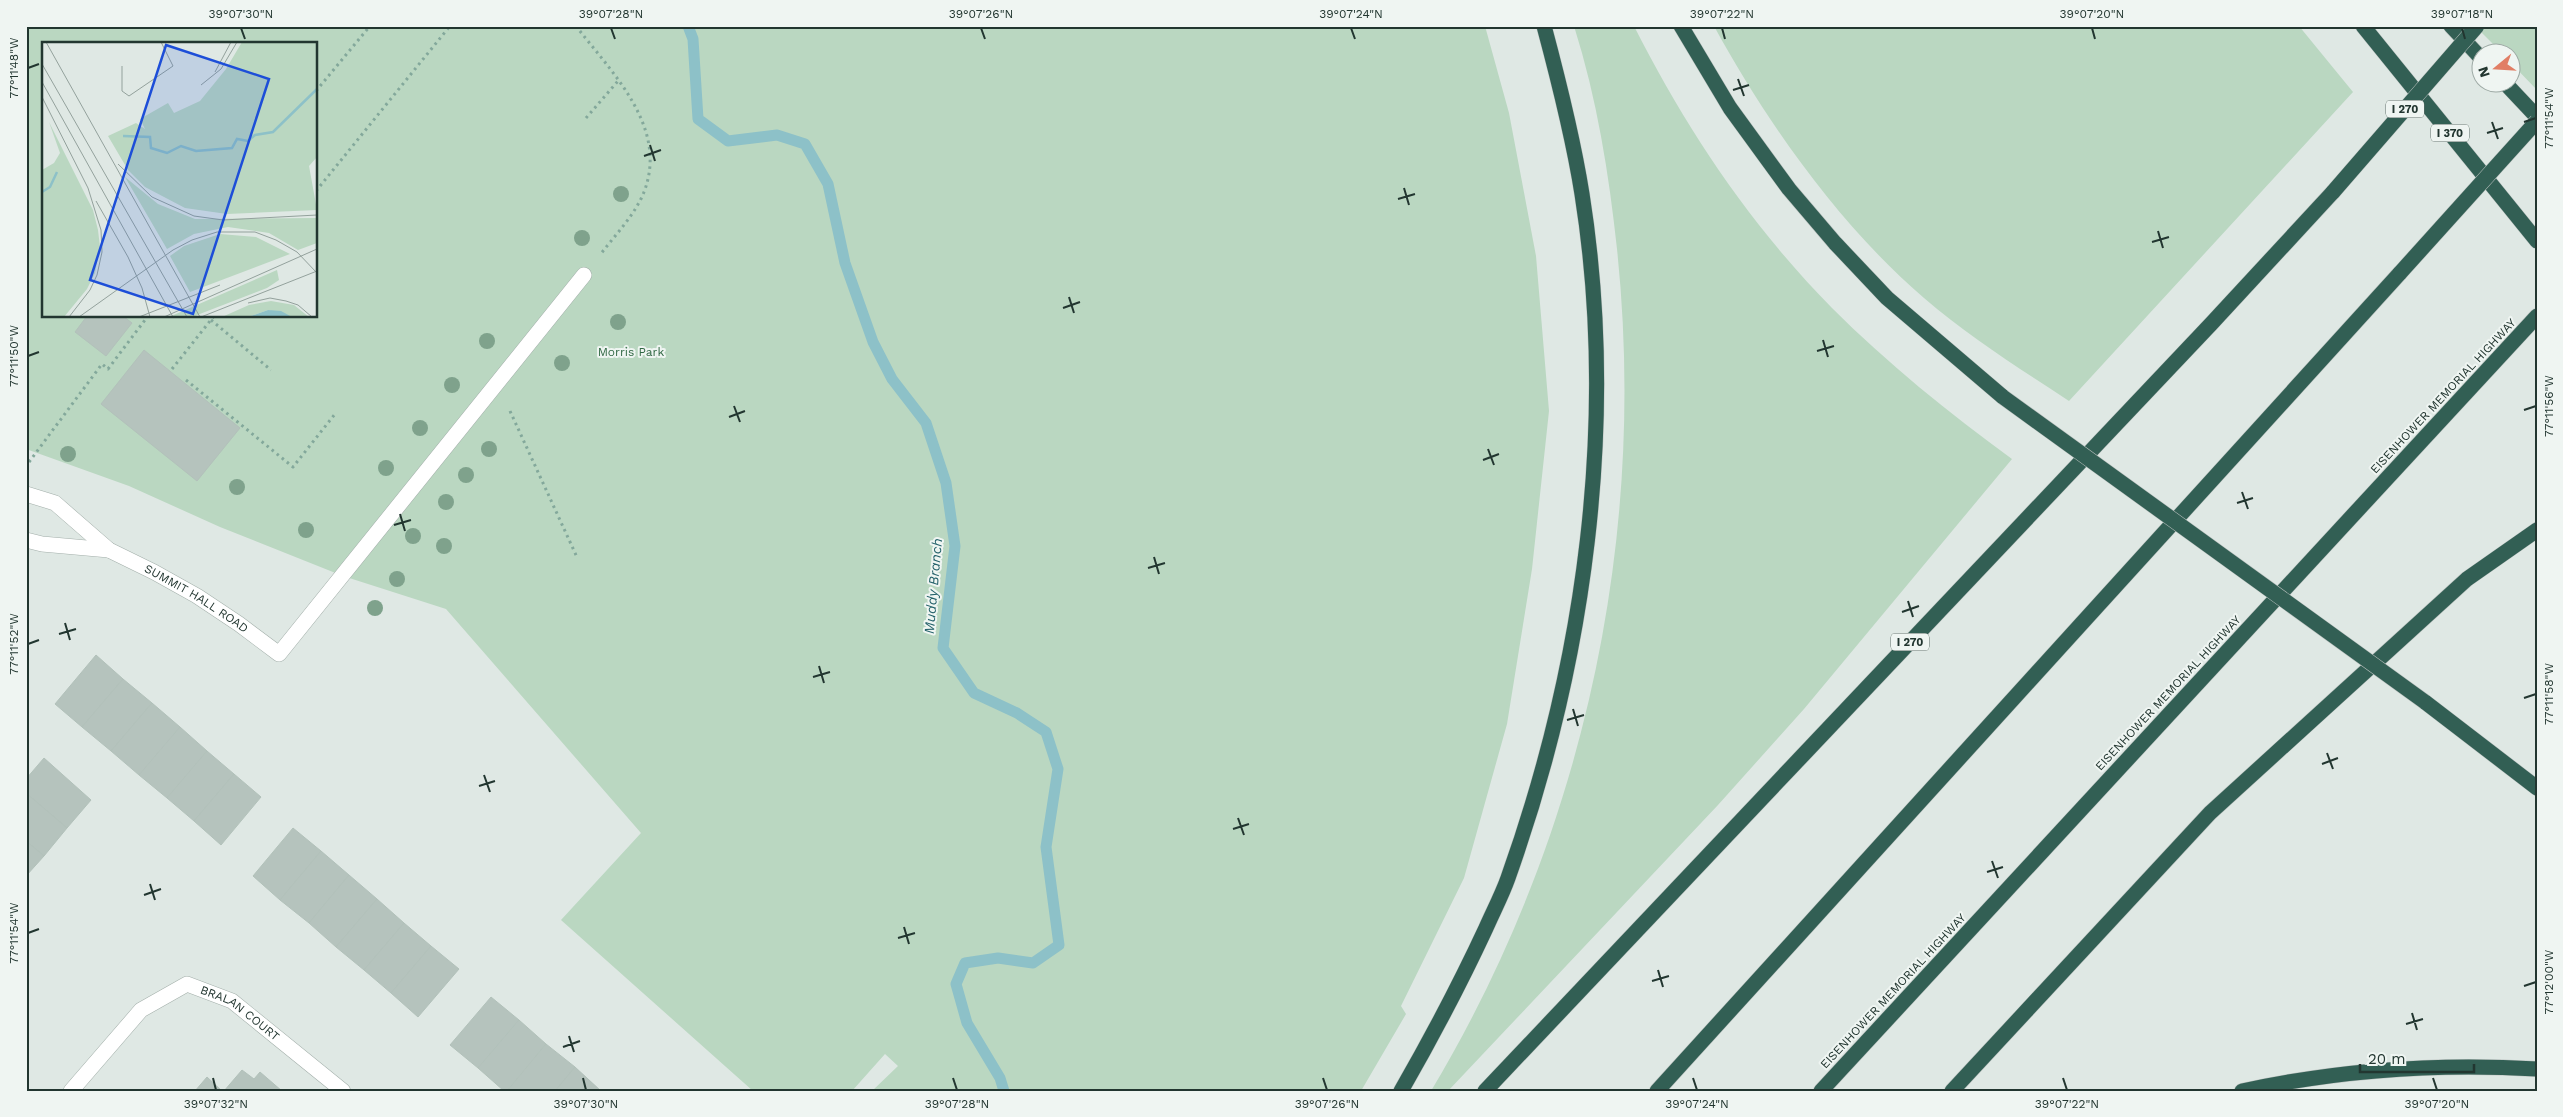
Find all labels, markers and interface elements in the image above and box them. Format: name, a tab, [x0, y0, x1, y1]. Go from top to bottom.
text: 39°07'30"N	[209, 7, 273, 21]
text: 39°07'28"N	[579, 7, 643, 21]
text: 39°07'26"N	[949, 7, 1013, 21]
text: 39°07'24"N	[1319, 7, 1383, 21]
text: 39°07'22"N	[1690, 7, 1754, 21]
text: 39°07'20"N	[2060, 7, 2124, 21]
text: 39°07'18"N	[2431, 7, 2493, 21]
text: 77°11'48"W	[7, 37, 21, 99]
inset map	[42, 42, 318, 318]
north arrow	[2470, 42, 2520, 92]
text: N	[2474, 65, 2493, 79]
text: 77°11'54"W	[2542, 87, 2556, 149]
road number: I 270	[2386, 100, 2424, 118]
road number: I 370	[2431, 125, 2469, 142]
street label: EISENHOWER MEMORIAL HIGHWAY	[2367, 316, 2519, 476]
text: 77°11'50"W	[7, 325, 21, 387]
park label: Morris Park	[598, 345, 664, 359]
text: 77°11'56"W	[2542, 375, 2556, 437]
water label: Muddy Branch	[921, 538, 945, 634]
street label: SUMMIT HALL ROAD	[142, 561, 251, 636]
text: 77°11'52"W	[7, 613, 21, 675]
street label: EISENHOWER MEMORIAL HIGHWAY	[2092, 613, 2244, 773]
road number: I 270	[1891, 634, 1929, 650]
text: 77°11'58"W	[2542, 663, 2556, 725]
text: 77°11'54"W	[7, 902, 21, 964]
street label: EISENHOWER MEMORIAL HIGHWAY	[1817, 911, 1969, 1071]
text: 77°12'00"W	[2542, 949, 2556, 1014]
street label: BRALAN COURT	[198, 983, 282, 1044]
scale bar	[2360, 1042, 2474, 1074]
text: 20 m	[2368, 1050, 2406, 1068]
text: 39°07'32"N	[184, 1097, 248, 1111]
text: 39°07'30"N	[554, 1097, 618, 1111]
text: 39°07'28"N	[925, 1097, 989, 1111]
text: 39°07'26"N	[1295, 1097, 1359, 1111]
text: 39°07'24"N	[1665, 1097, 1729, 1111]
text: 39°07'22"N	[2035, 1097, 2099, 1111]
text: 39°07'20"N	[2405, 1097, 2469, 1111]

